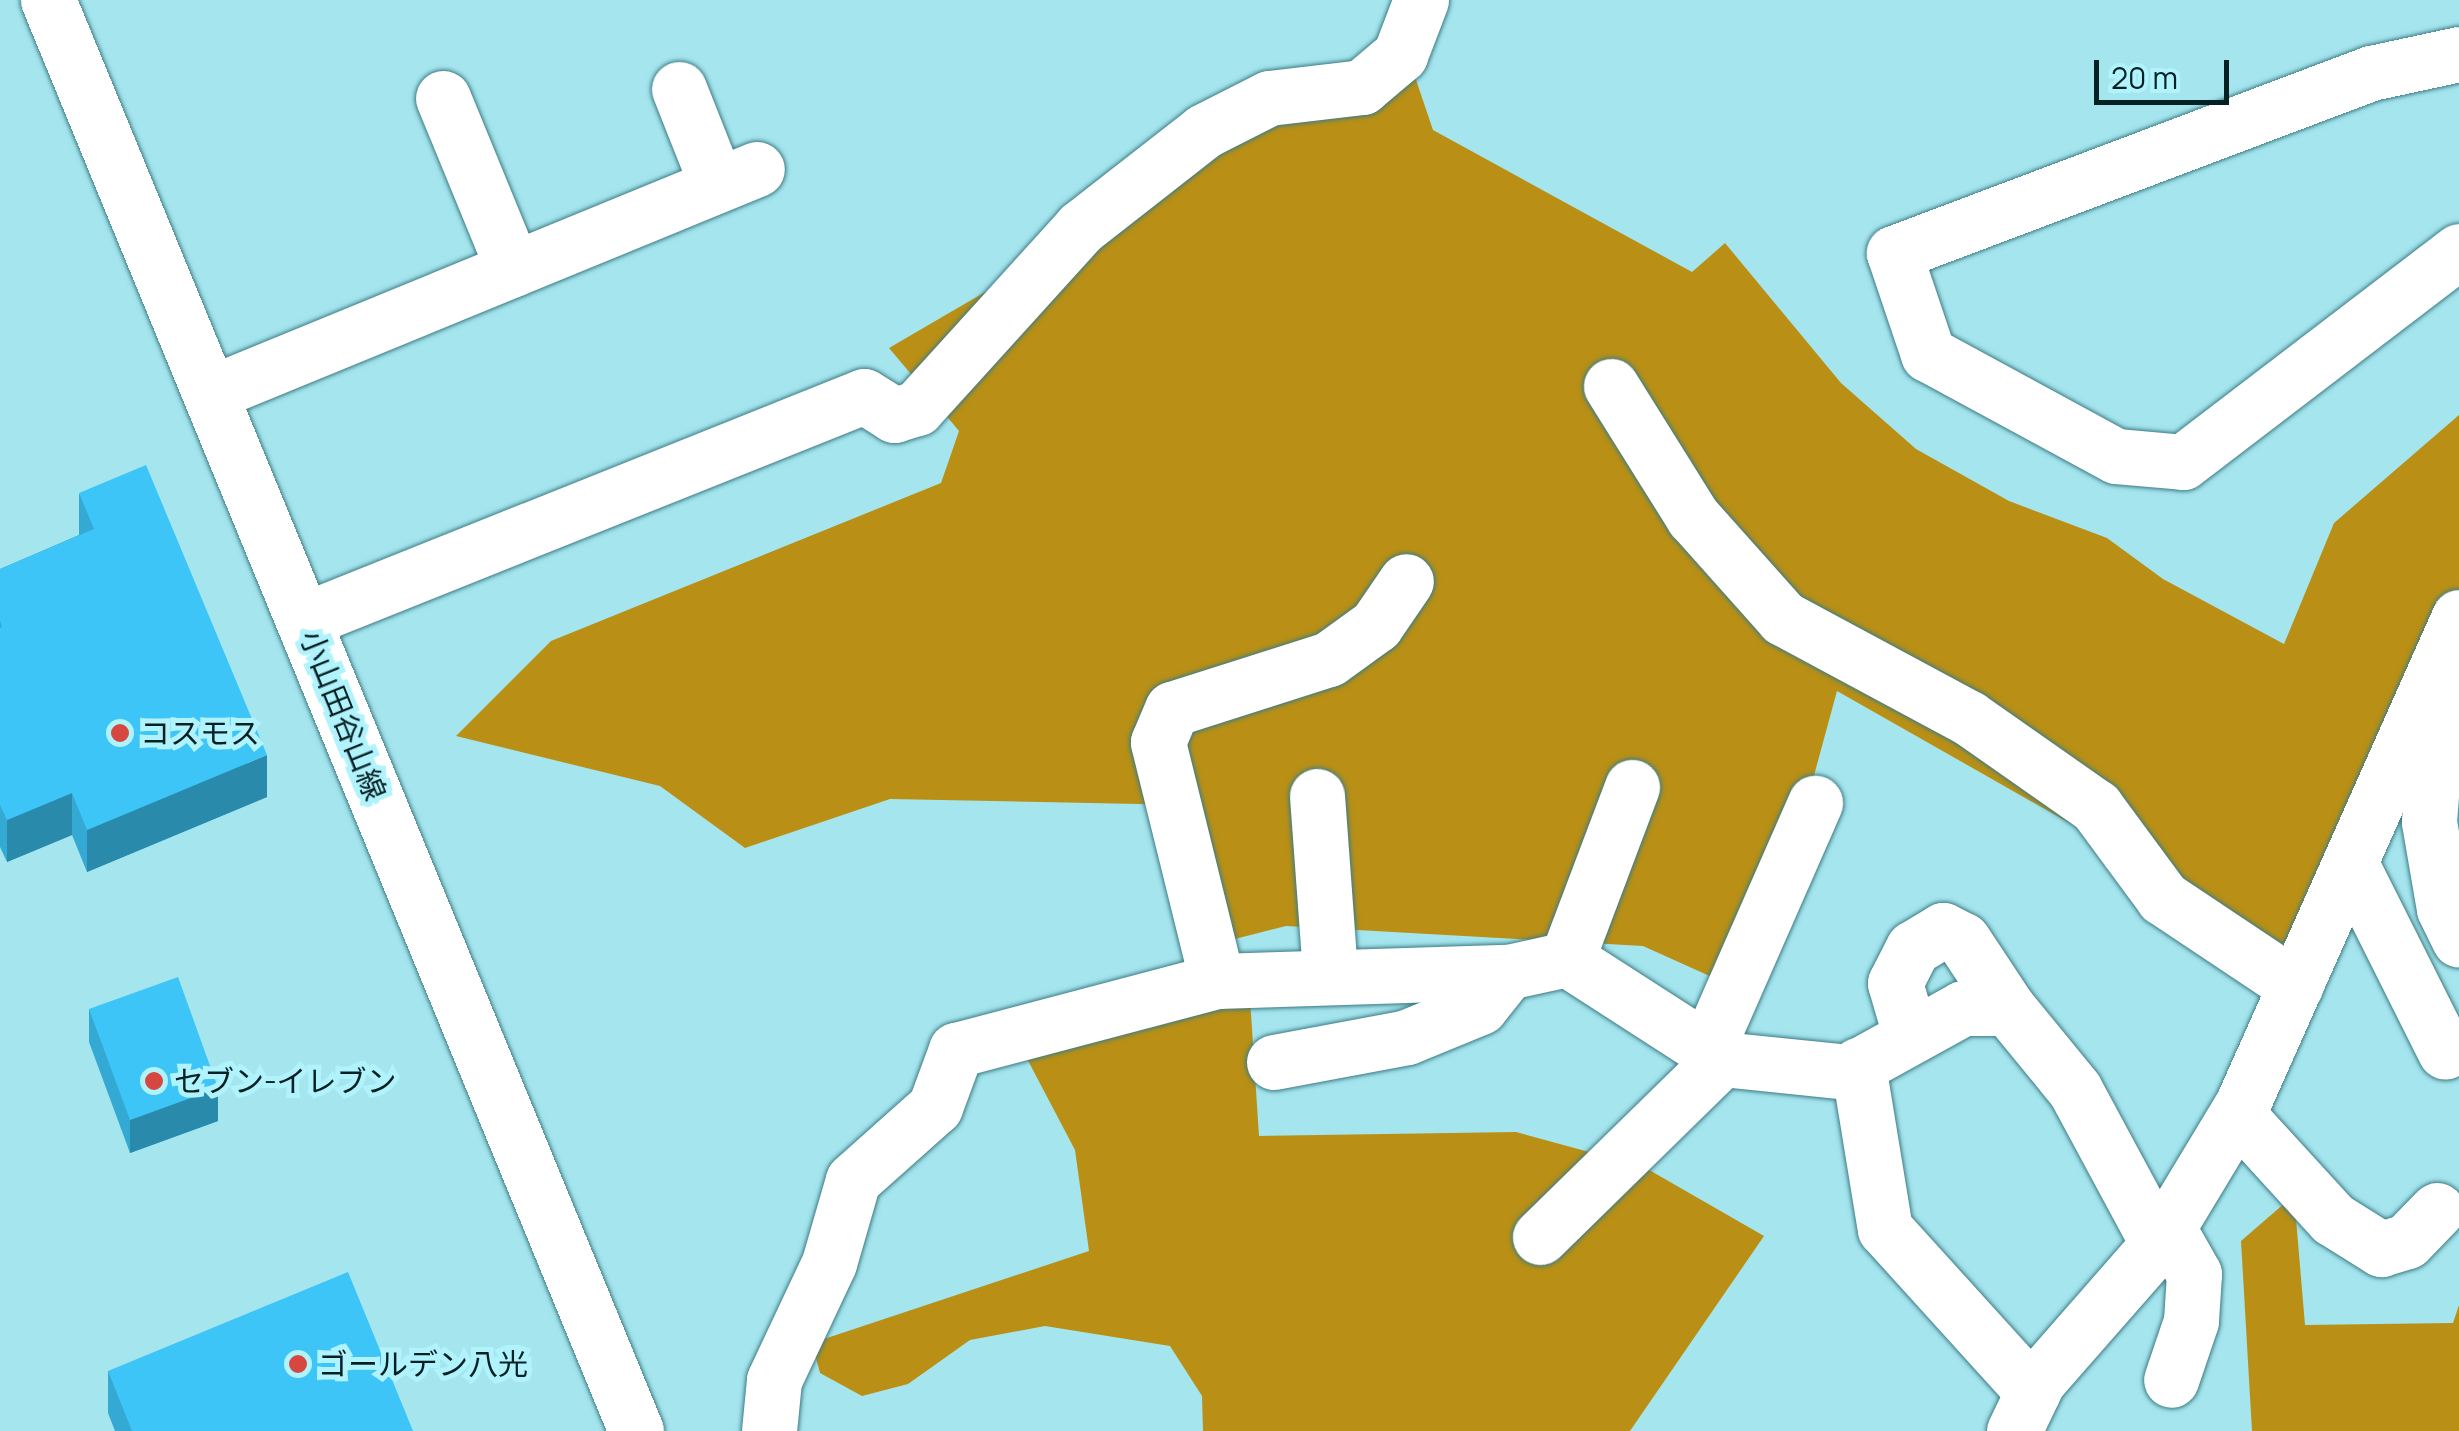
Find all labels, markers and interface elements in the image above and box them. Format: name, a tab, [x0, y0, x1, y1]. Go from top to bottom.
scale bar	[2099, 40, 2234, 102]
text: 20 m	[2111, 57, 2178, 98]
street label: 小山田谷山線	[293, 625, 393, 805]
place label: コスモス	[140, 715, 260, 751]
marker: コスモス	[109, 722, 131, 744]
place label: セブン-イレブン	[174, 1063, 397, 1099]
marker: セブン-イレブン	[143, 1070, 165, 1092]
place label: ゴールデン八光	[318, 1346, 528, 1382]
marker: ゴールデン八光	[287, 1353, 309, 1375]

